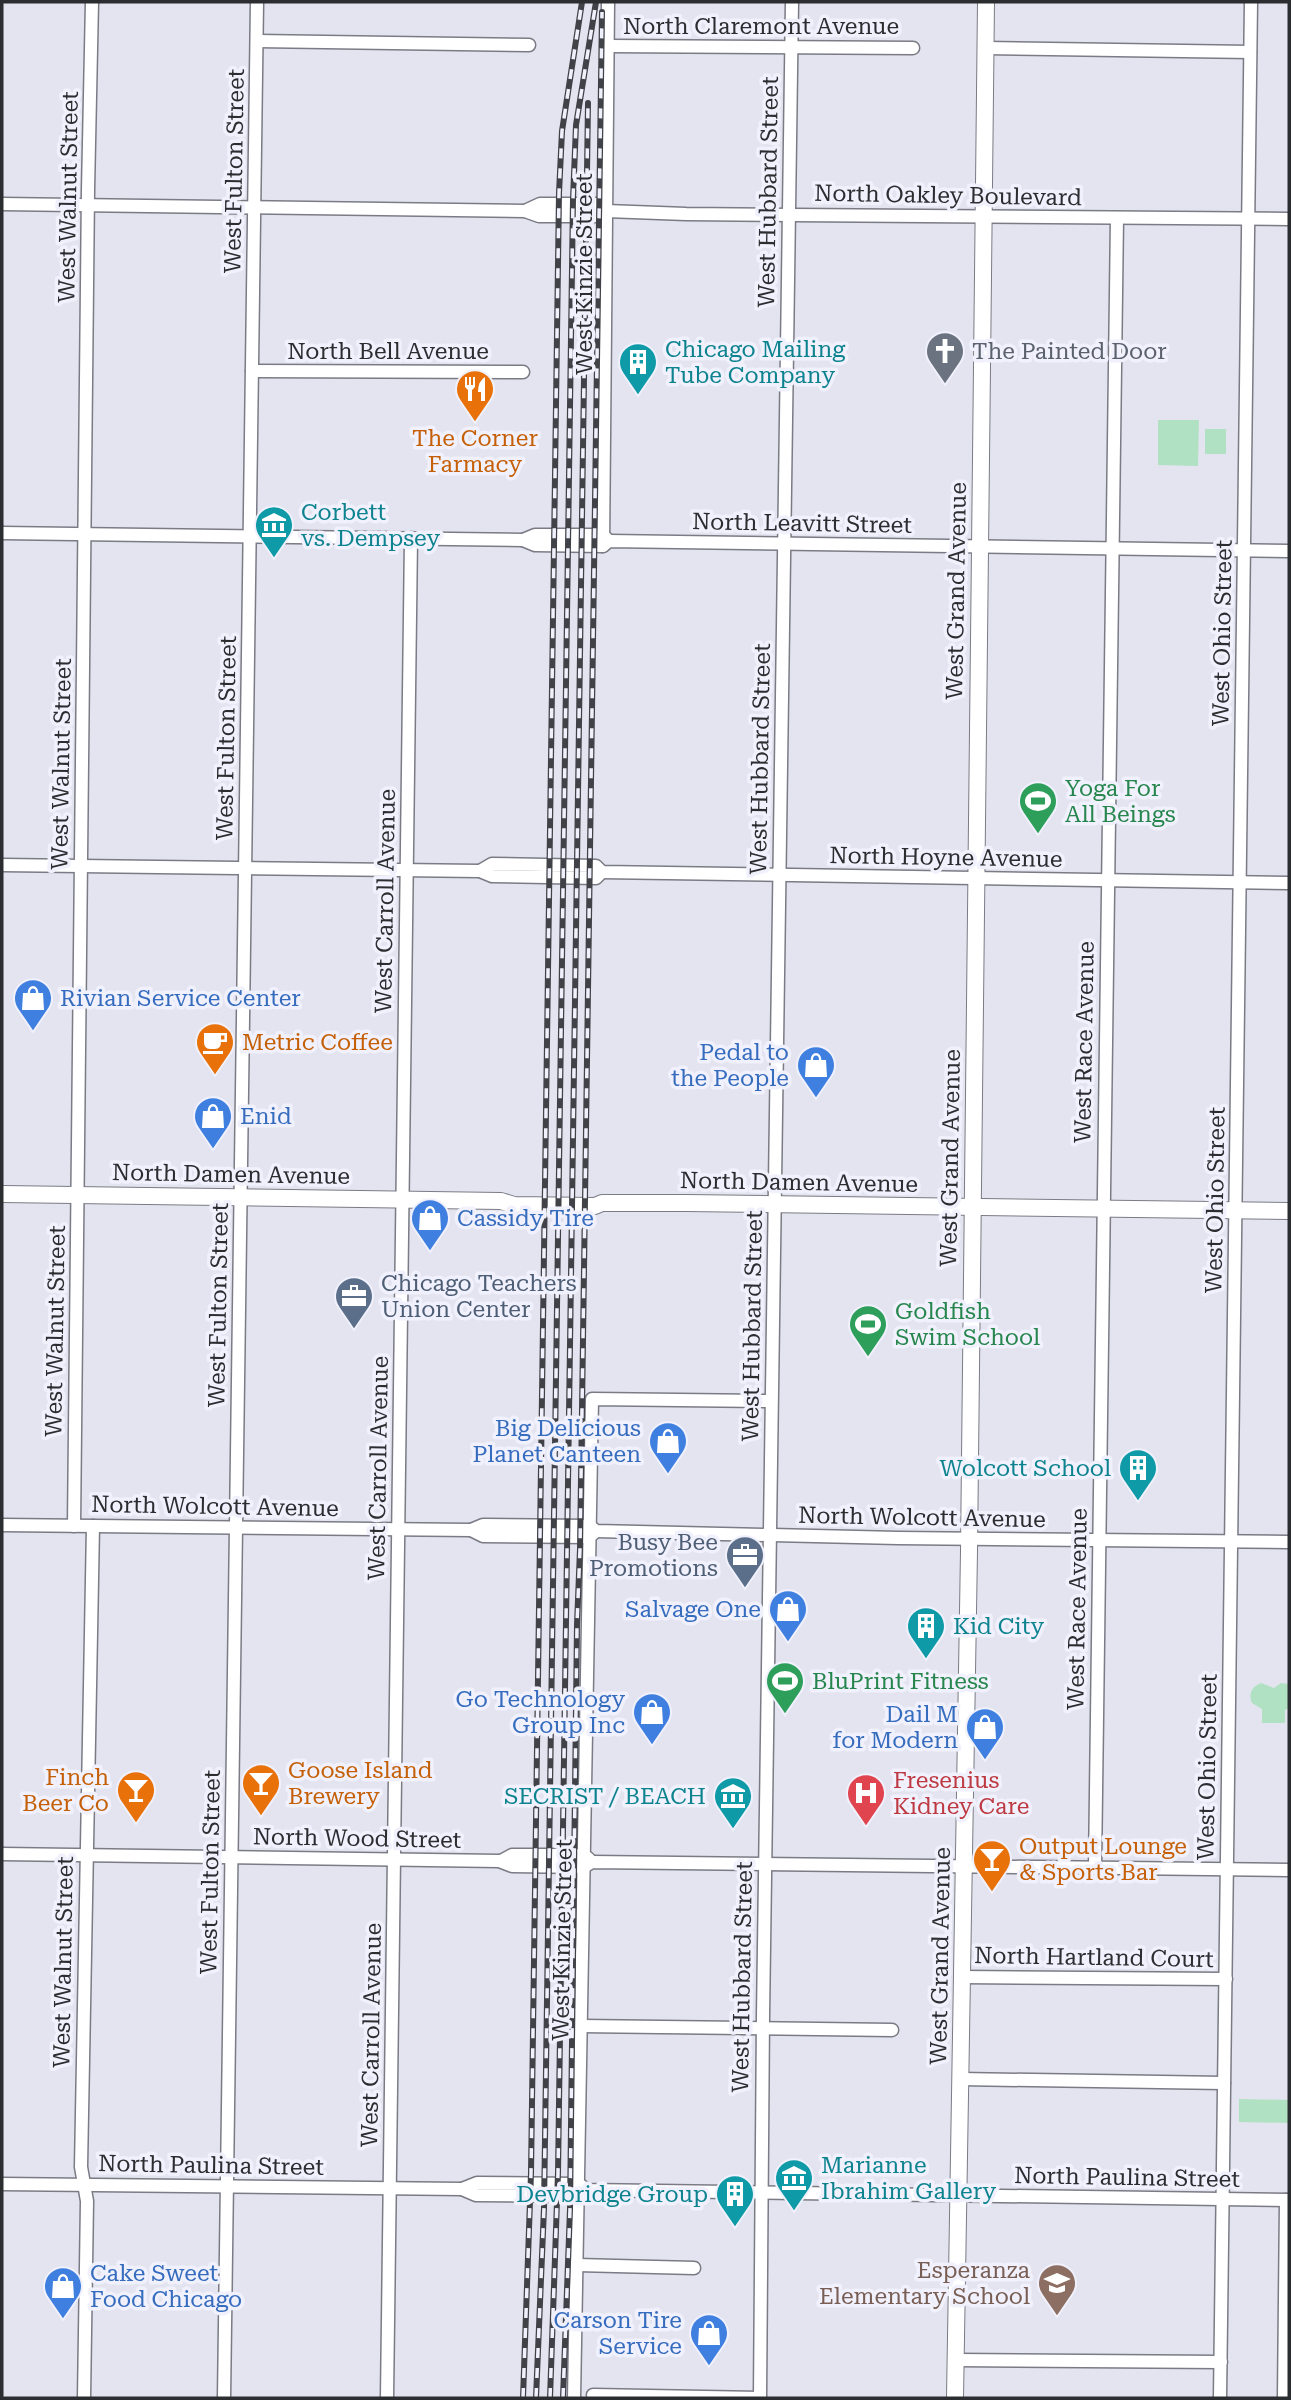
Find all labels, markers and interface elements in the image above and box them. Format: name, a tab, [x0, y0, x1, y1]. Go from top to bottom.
street label: North Claremont Avenue	[623, 13, 899, 40]
street label: West Fulton Street	[219, 68, 250, 274]
street label: West Hubbard Street	[753, 76, 784, 308]
street label: West Walnut Street	[53, 91, 84, 303]
street label: West Kinzie Street	[571, 173, 598, 375]
street label: North Oakley Boulevard	[814, 180, 1082, 211]
church icon: The Painted Door	[924, 330, 966, 385]
place label: Chicago Mailing Tube Company	[665, 336, 845, 389]
street label: North Bell Avenue	[287, 338, 489, 365]
place label: The Painted Door	[972, 338, 1167, 365]
building icon: Chicago Mailing Tube Company	[617, 341, 659, 396]
restaurant icon: The Corner Farmacy	[454, 368, 496, 423]
place label: The Corner Farmacy	[412, 425, 538, 478]
street label: West Grand Avenue	[941, 482, 972, 700]
place label: Corbett vs. Dempsey	[301, 499, 440, 552]
museum icon: Corbett vs. Dempsey	[253, 504, 295, 559]
street label: North Leavitt Street	[692, 508, 913, 539]
street label: West Ohio Street	[1207, 539, 1238, 727]
street label: West Fulton Street	[211, 635, 242, 841]
street label: West Hubbard Street	[745, 643, 776, 875]
street label: West Walnut Street	[46, 658, 77, 870]
place label: Yoga For All Beings	[1065, 775, 1176, 828]
sports icon: Yoga For All Beings	[1017, 780, 1059, 835]
street label: West Carroll Avenue	[370, 789, 401, 1014]
street label: North Hoyne Avenue	[829, 842, 1063, 873]
street label: West Race Avenue	[1069, 941, 1100, 1143]
shop icon: Rivian Service Center	[12, 977, 54, 1032]
place label: Rivian Service Center	[60, 985, 301, 1012]
cafe icon: Metric Coffee	[194, 1021, 236, 1076]
place label: Metric Coffee	[242, 1029, 393, 1056]
place label: Pedal to the People	[671, 1039, 789, 1092]
shop icon: Pedal to the People	[795, 1044, 837, 1099]
street label: West Grand Avenue	[935, 1049, 966, 1267]
shop icon: Enid	[192, 1095, 234, 1150]
place label: Enid	[240, 1103, 292, 1130]
street label: West Ohio Street	[1200, 1106, 1231, 1294]
street label: North Damen Avenue	[112, 1159, 350, 1190]
street label: North Damen Avenue	[680, 1167, 918, 1198]
shop icon: Cassidy Tire	[409, 1197, 451, 1252]
street label: West Fulton Street	[203, 1202, 234, 1408]
place label: Cassidy Tire	[457, 1205, 594, 1232]
street label: West Hubbard Street	[737, 1210, 768, 1442]
street label: West Walnut Street	[40, 1225, 71, 1437]
place label: Chicago Teachers Union Center	[381, 1270, 577, 1323]
office icon: Chicago Teachers Union Center	[333, 1275, 375, 1330]
place label: Goldfish Swim School	[895, 1298, 1040, 1351]
sports icon: Goldfish Swim School	[847, 1303, 889, 1358]
street label: West Carroll Avenue	[363, 1356, 394, 1581]
place label: Big Delicious Planet Canteen	[473, 1415, 641, 1468]
shop icon: Big Delicious Planet Canteen	[647, 1420, 689, 1475]
building icon: Wolcott School	[1117, 1447, 1159, 1502]
place label: Wolcott School	[939, 1455, 1111, 1482]
street label: North Wolcott Avenue	[91, 1491, 339, 1522]
street label: North Wolcott Avenue	[798, 1502, 1046, 1533]
street label: West Race Avenue	[1062, 1508, 1093, 1710]
place label: Busy Bee Promotions	[589, 1529, 718, 1582]
office icon: Busy Bee Promotions	[724, 1534, 766, 1589]
shop icon: Salvage One	[767, 1588, 809, 1643]
place label: Salvage One	[625, 1596, 761, 1623]
building icon: Kid City	[905, 1605, 947, 1660]
place label: Kid City	[953, 1613, 1045, 1640]
sports icon: BluPrint Fitness	[764, 1660, 806, 1715]
place label: BluPrint Fitness	[812, 1668, 989, 1695]
street label: West Ohio Street	[1192, 1673, 1223, 1861]
place label: Go Technology Group Inc	[455, 1686, 625, 1739]
shop icon: Go Technology Group Inc	[631, 1691, 673, 1746]
place label: Dail M for Modern	[832, 1701, 958, 1754]
shop icon: Dail M for Modern	[964, 1706, 1006, 1761]
place label: Goose Island Brewery	[288, 1757, 433, 1810]
bar icon: Goose Island Brewery	[240, 1762, 282, 1817]
place label: Finch Beer Co	[22, 1764, 109, 1817]
place label: Fresenius Kidney Care	[893, 1767, 1029, 1820]
bar icon: Finch Beer Co	[115, 1769, 157, 1824]
street label: West Fulton Street	[195, 1769, 226, 1975]
hospital icon: Fresenius Kidney Care	[845, 1772, 887, 1827]
museum icon: SECRIST / BEACH	[712, 1775, 754, 1830]
place label: SECRIST / BEACH	[504, 1783, 706, 1810]
street label: North Wood Street	[253, 1823, 462, 1854]
place label: Output Lounge & Sports Bar	[1019, 1833, 1187, 1886]
street label: West Kinzie Street	[547, 1838, 578, 2041]
bar icon: Output Lounge & Sports Bar	[971, 1838, 1013, 1893]
street label: West Grand Avenue	[925, 1847, 956, 2065]
street label: West Walnut Street	[48, 1856, 79, 2068]
street label: West Hubbard Street	[727, 1861, 758, 2093]
street label: West Carroll Avenue	[356, 1923, 387, 2148]
street label: North Hartland Court	[974, 1942, 1214, 1973]
street label: North Paulina Street	[98, 2150, 325, 2181]
place label: Marianne Ibrahim Gallery	[821, 2152, 997, 2205]
museum icon: Marianne Ibrahim Gallery	[773, 2157, 815, 2212]
street label: North Paulina Street	[1014, 2162, 1241, 2193]
building icon: Devbridge Group	[714, 2173, 756, 2228]
place label: Devbridge Group	[516, 2181, 708, 2208]
place label: Esperanza Elementary School	[819, 2257, 1031, 2310]
place label: Cake Sweet Food Chicago	[90, 2260, 242, 2313]
school or university icon: Esperanza Elementary School	[1036, 2262, 1078, 2317]
shop icon: Cake Sweet Food Chicago	[42, 2265, 84, 2320]
place label: Carson Tire Service	[553, 2307, 682, 2360]
shop icon: Carson Tire Service	[688, 2312, 730, 2367]

